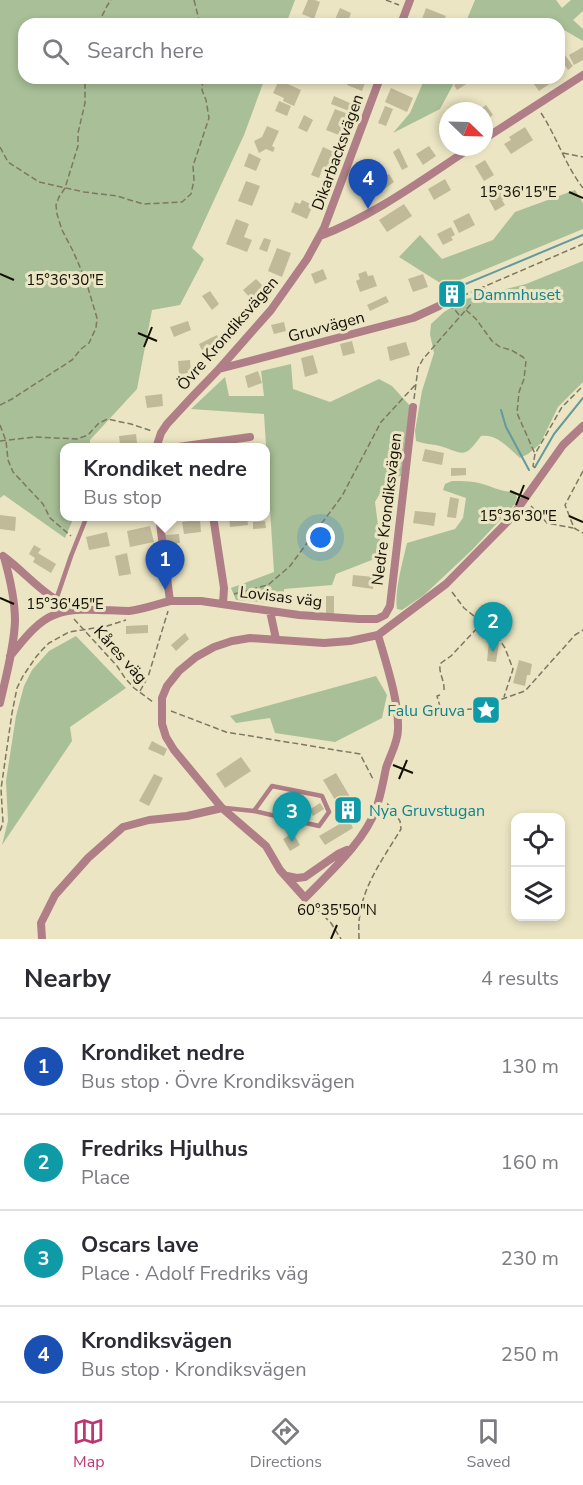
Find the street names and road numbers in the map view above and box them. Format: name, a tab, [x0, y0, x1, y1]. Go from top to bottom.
street label: Dikarbacksvägen	[307, 91, 369, 213]
street label: Övre Krondiksvägen	[172, 272, 283, 395]
street label: Gruvvägen	[286, 306, 367, 348]
street label: Nedre Krondiksvägen	[367, 432, 407, 587]
street label: Lovisas väg	[238, 581, 324, 613]
street label: Kåres väg	[89, 621, 152, 688]

